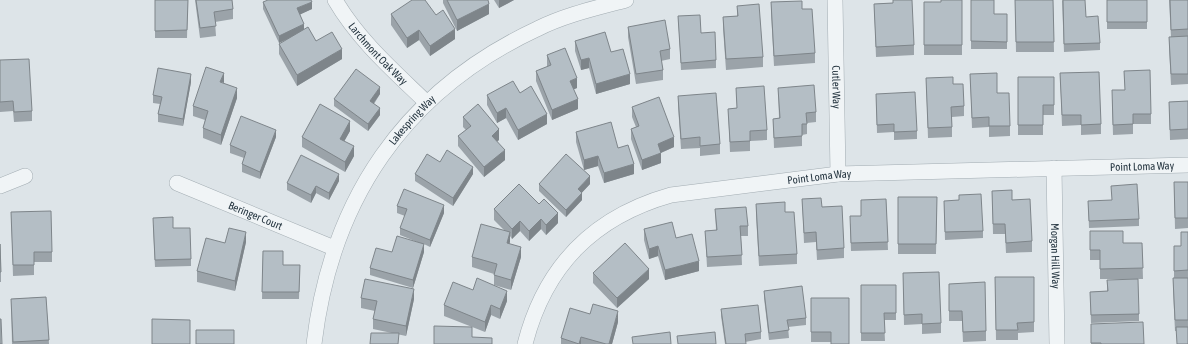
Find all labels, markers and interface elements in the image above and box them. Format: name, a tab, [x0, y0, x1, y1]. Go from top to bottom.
street label: Larchmont Oak Way	[346, 20, 410, 87]
street label: Cutler Way	[830, 65, 843, 109]
street label: Lakespring Way	[386, 92, 438, 147]
street label: Point Loma Way	[1110, 159, 1175, 173]
street label: Point Loma Way	[787, 168, 852, 186]
street label: Beringer Court	[227, 199, 284, 232]
street label: Morgan Hill Way	[1049, 223, 1062, 289]

